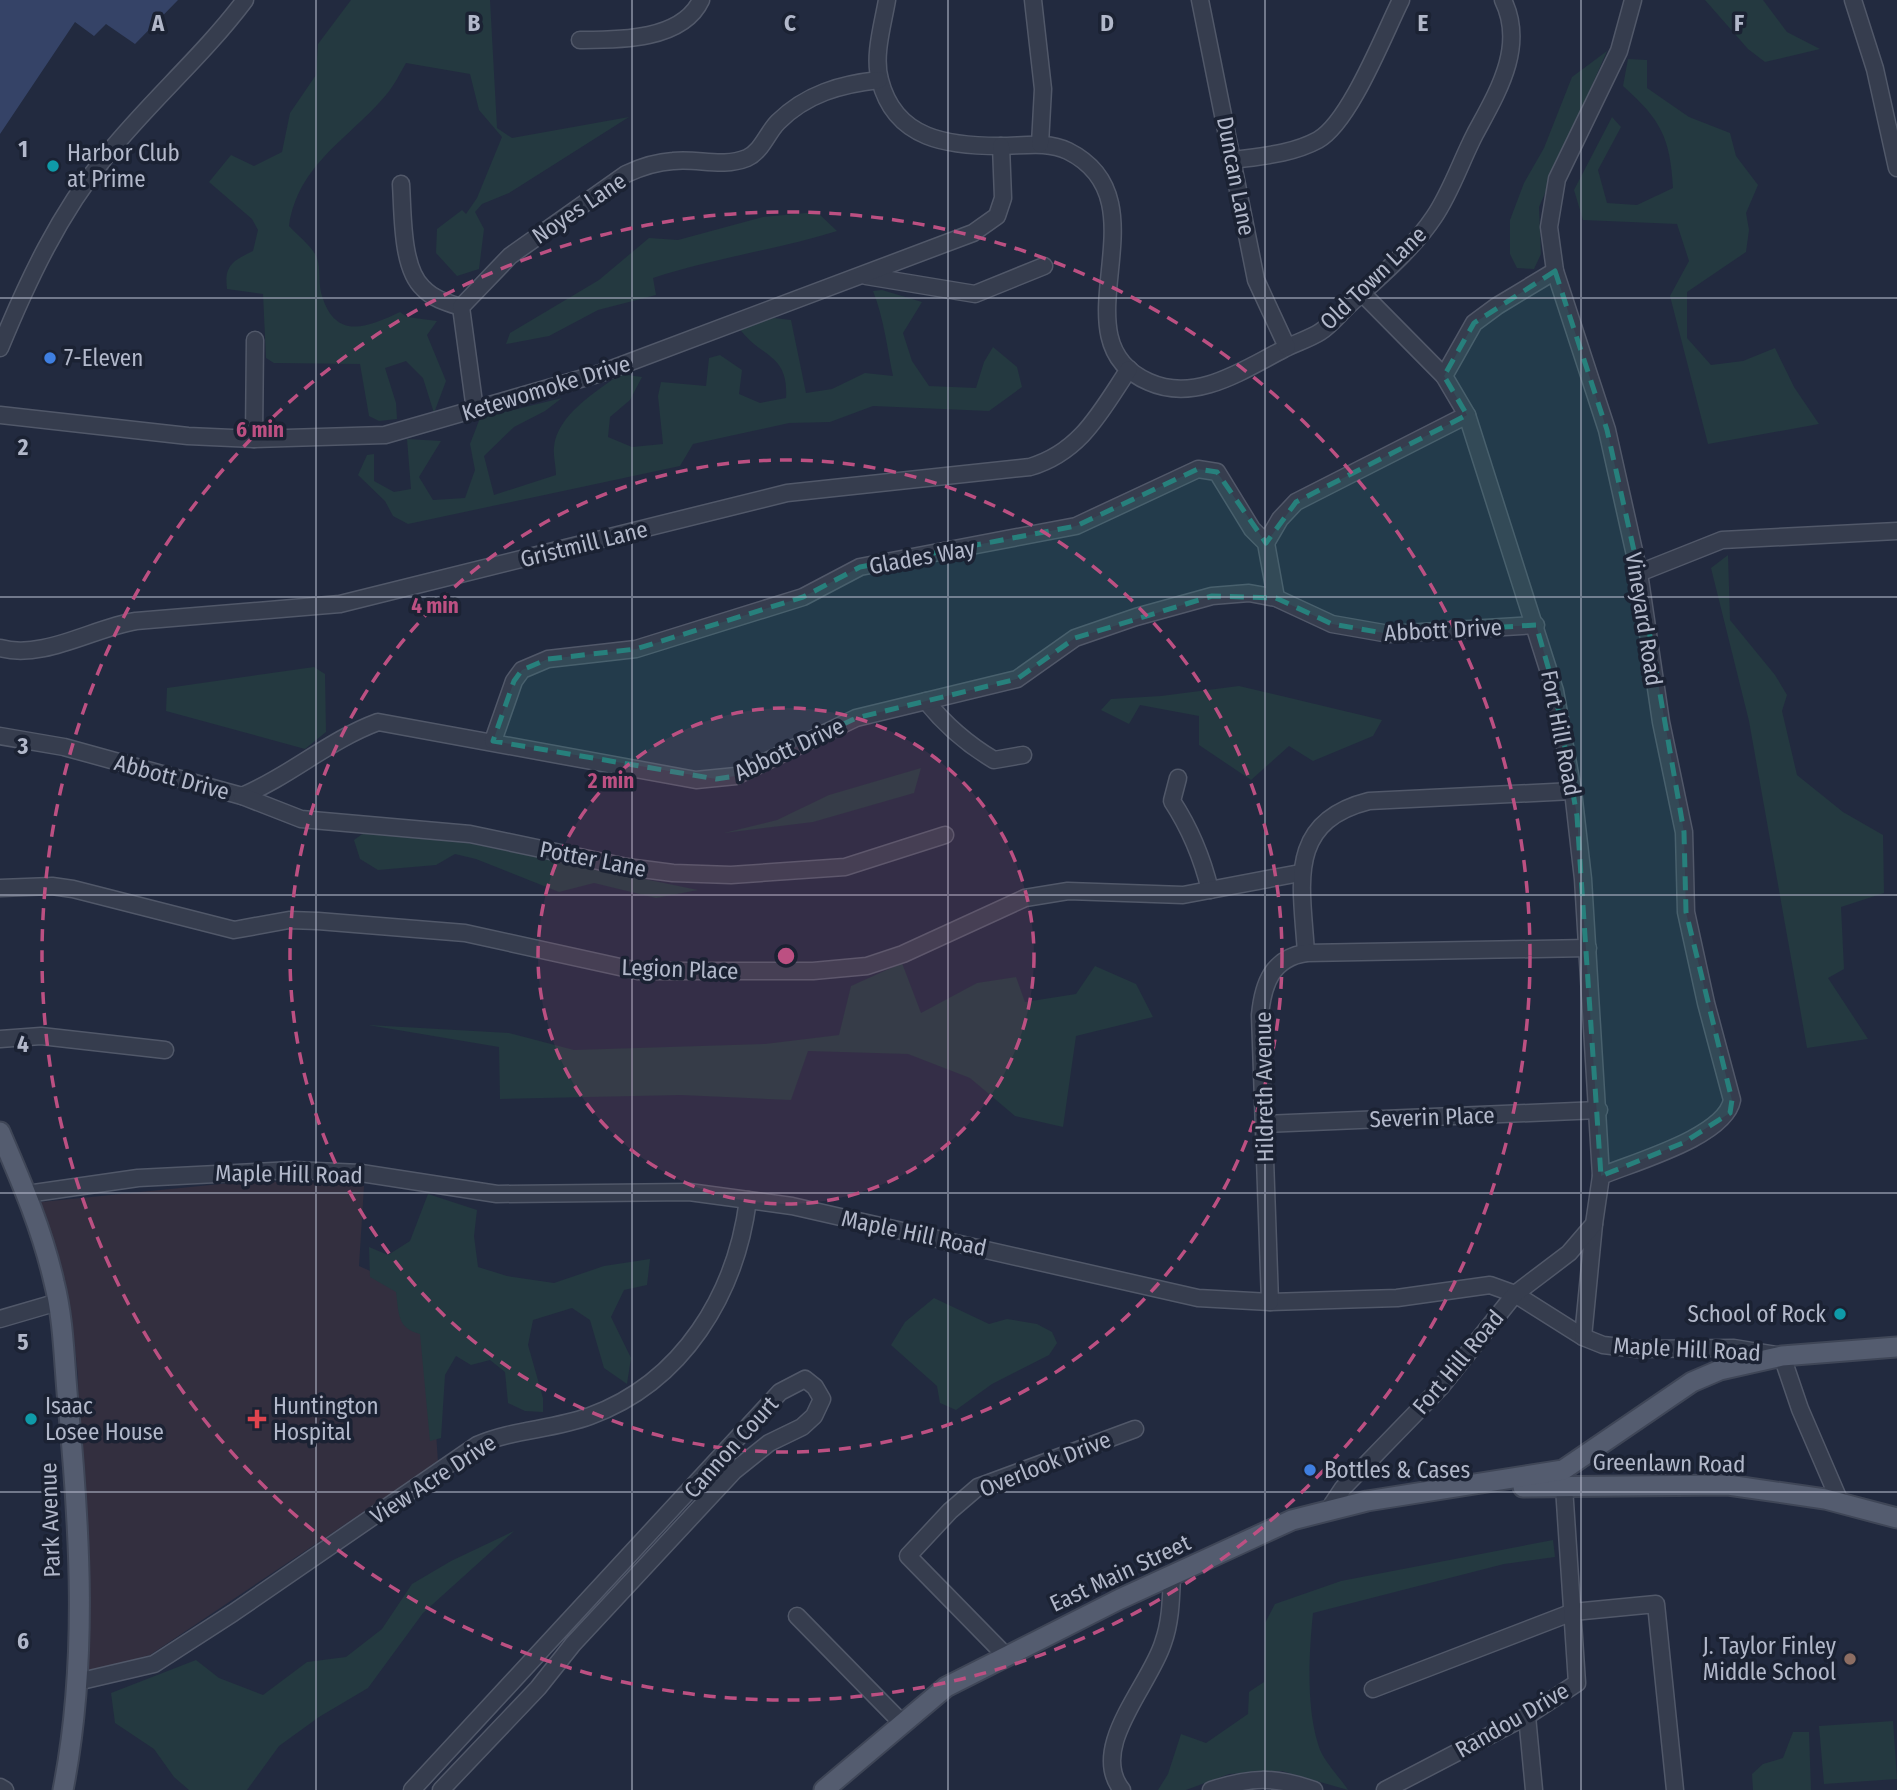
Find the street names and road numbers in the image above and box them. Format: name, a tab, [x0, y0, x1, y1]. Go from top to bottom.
street label: Duncan Lane	[1211, 114, 1261, 238]
street label: Noyes Lane	[527, 166, 631, 250]
street label: Old Town Lane	[1314, 220, 1432, 336]
street label: Ketewomoke Drive	[458, 349, 634, 427]
street label: Gristmill Lane	[517, 515, 651, 573]
street label: Glades Way	[867, 534, 978, 580]
street label: Vineyard Road	[1620, 550, 1668, 688]
street label: Abbott Drive	[1383, 613, 1503, 647]
street label: Fort Hill Road	[1535, 668, 1587, 798]
street label: Abbott Drive	[730, 711, 848, 787]
street label: Abbott Drive	[111, 748, 233, 806]
street label: Potter Lane	[537, 835, 649, 883]
street label: Legion Place	[621, 953, 739, 985]
street label: Hildreth Avenue	[1249, 1011, 1279, 1163]
street label: Severin Place	[1369, 1101, 1495, 1133]
street label: Maple Hill Road	[215, 1159, 363, 1189]
street label: Maple Hill Road	[839, 1204, 989, 1262]
street label: Fort Hill Road	[1406, 1304, 1510, 1420]
street label: Maple Hill Road	[1613, 1331, 1761, 1367]
street label: Cannon Court	[678, 1390, 784, 1504]
street label: Overlook Drive	[975, 1425, 1115, 1503]
street label: View Acre Drive	[365, 1428, 501, 1530]
street label: Greenlawn Road	[1592, 1448, 1746, 1478]
street label: Park Avenue	[34, 1462, 66, 1578]
street label: East Main Street	[1045, 1528, 1195, 1618]
street label: Randou Drive	[1450, 1676, 1574, 1764]

